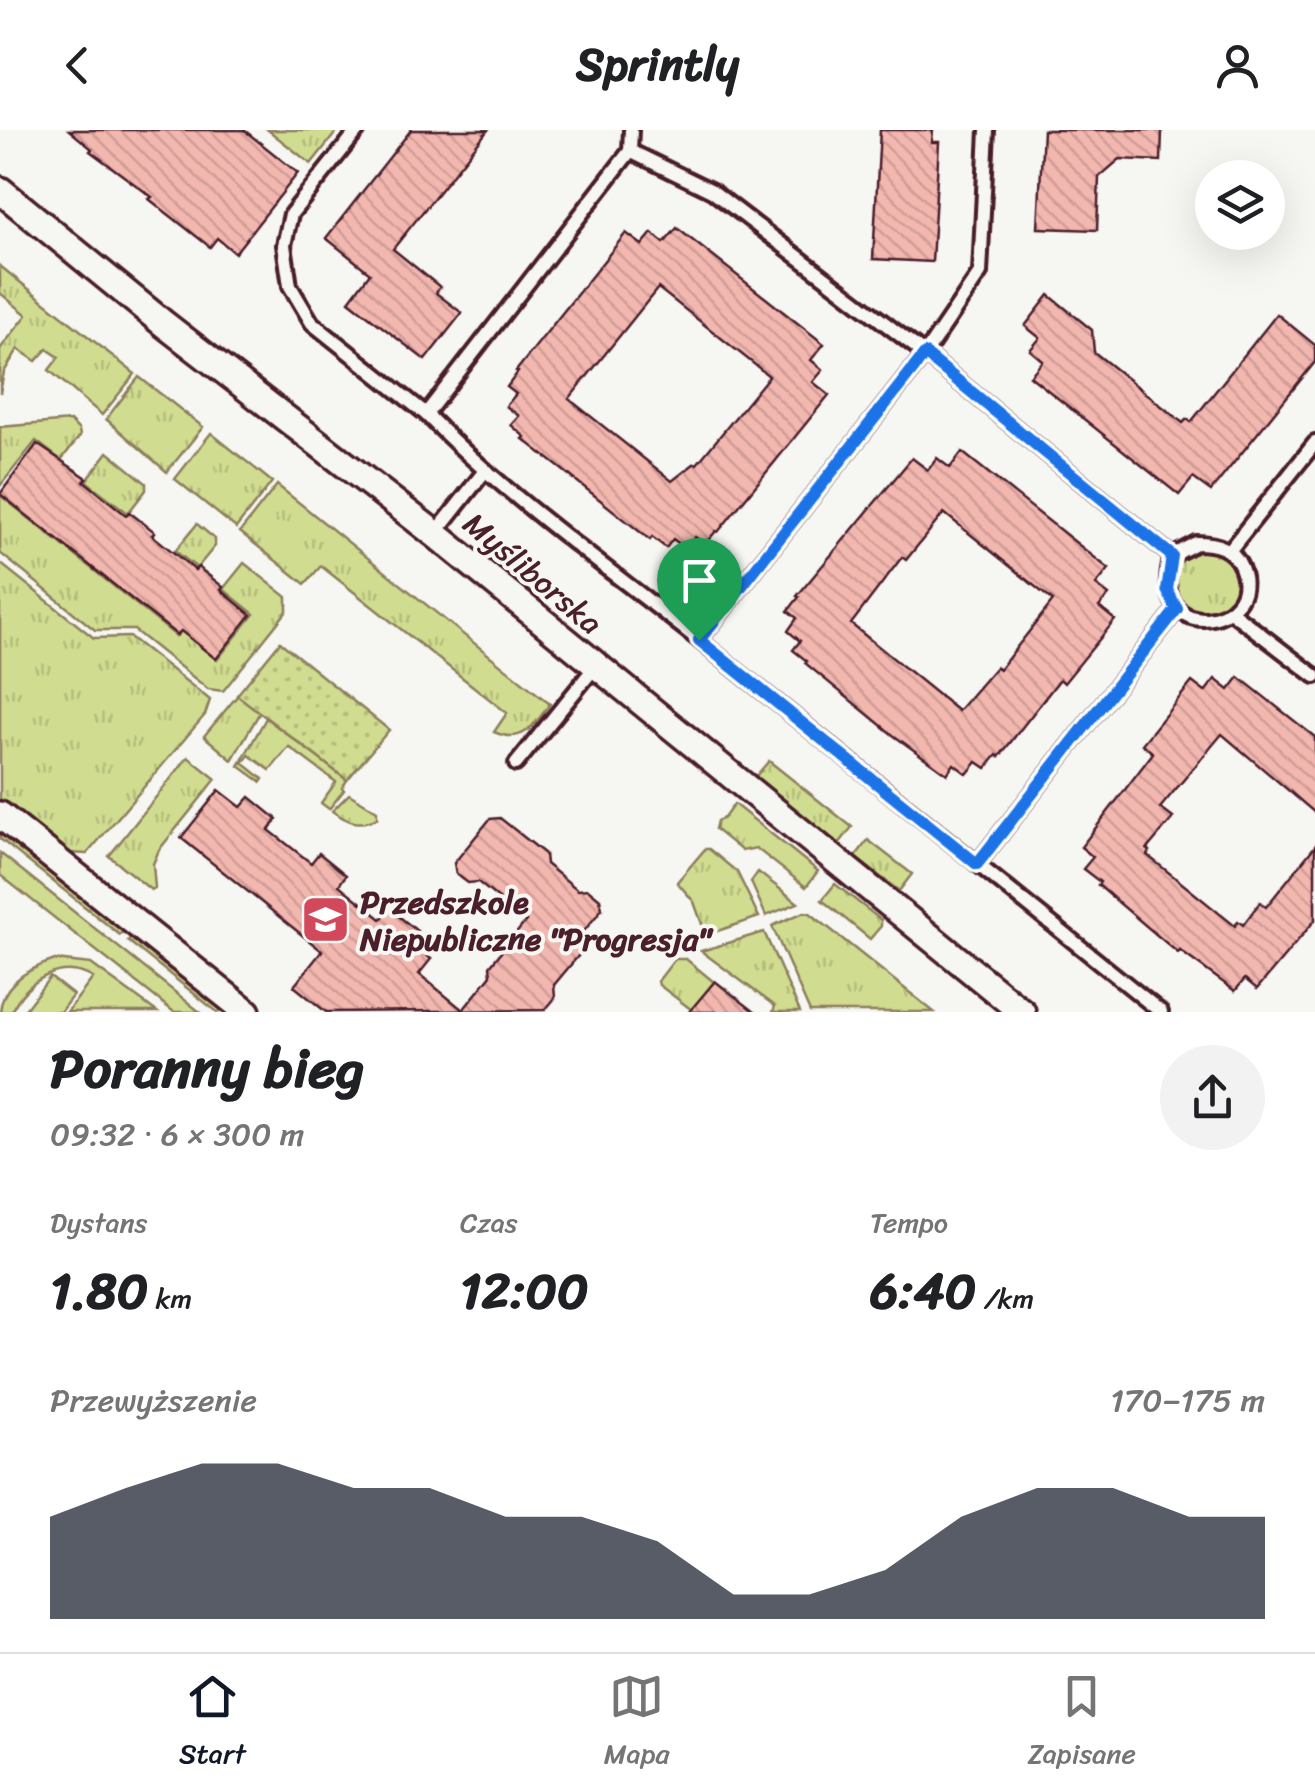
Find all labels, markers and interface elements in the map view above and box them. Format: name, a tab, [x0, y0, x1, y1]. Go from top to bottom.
text: Sprintly	[576, 25, 739, 105]
icon: back	[50, 38, 105, 93]
icon: person	[1210, 38, 1265, 93]
map controls	[1195, 160, 1285, 250]
button: layers	[1195, 160, 1285, 250]
street label: Myśliborska	[449, 497, 616, 650]
pin	[657, 538, 742, 641]
icon: arrive	[672, 553, 727, 608]
place label: Przedszkole Niepubliczne "Progresja"	[359, 874, 714, 968]
school or university icon: Przedszkole Niepubliczne "Progresja"	[299, 894, 351, 946]
text: Poranny bieg	[50, 1020, 364, 1117]
button: share	[1160, 1045, 1265, 1150]
text: 09:32 · 6 × 300 m	[50, 1106, 304, 1163]
text: Dystans	[50, 1198, 147, 1247]
text: Czas	[460, 1198, 518, 1247]
text: Tempo	[870, 1198, 948, 1247]
text: 1.80	[50, 1247, 148, 1336]
text: 12:00	[460, 1247, 589, 1336]
text: 6:40	[870, 1247, 976, 1336]
text: km	[148, 1274, 192, 1323]
text: /km	[976, 1274, 1034, 1323]
text: Przewyższenie	[50, 1372, 257, 1429]
text: 170–175 m	[1110, 1372, 1265, 1429]
tab: Start	[179, 1669, 246, 1778]
tab: Mapa	[604, 1669, 670, 1778]
tab: Zapisane	[1028, 1669, 1136, 1778]

